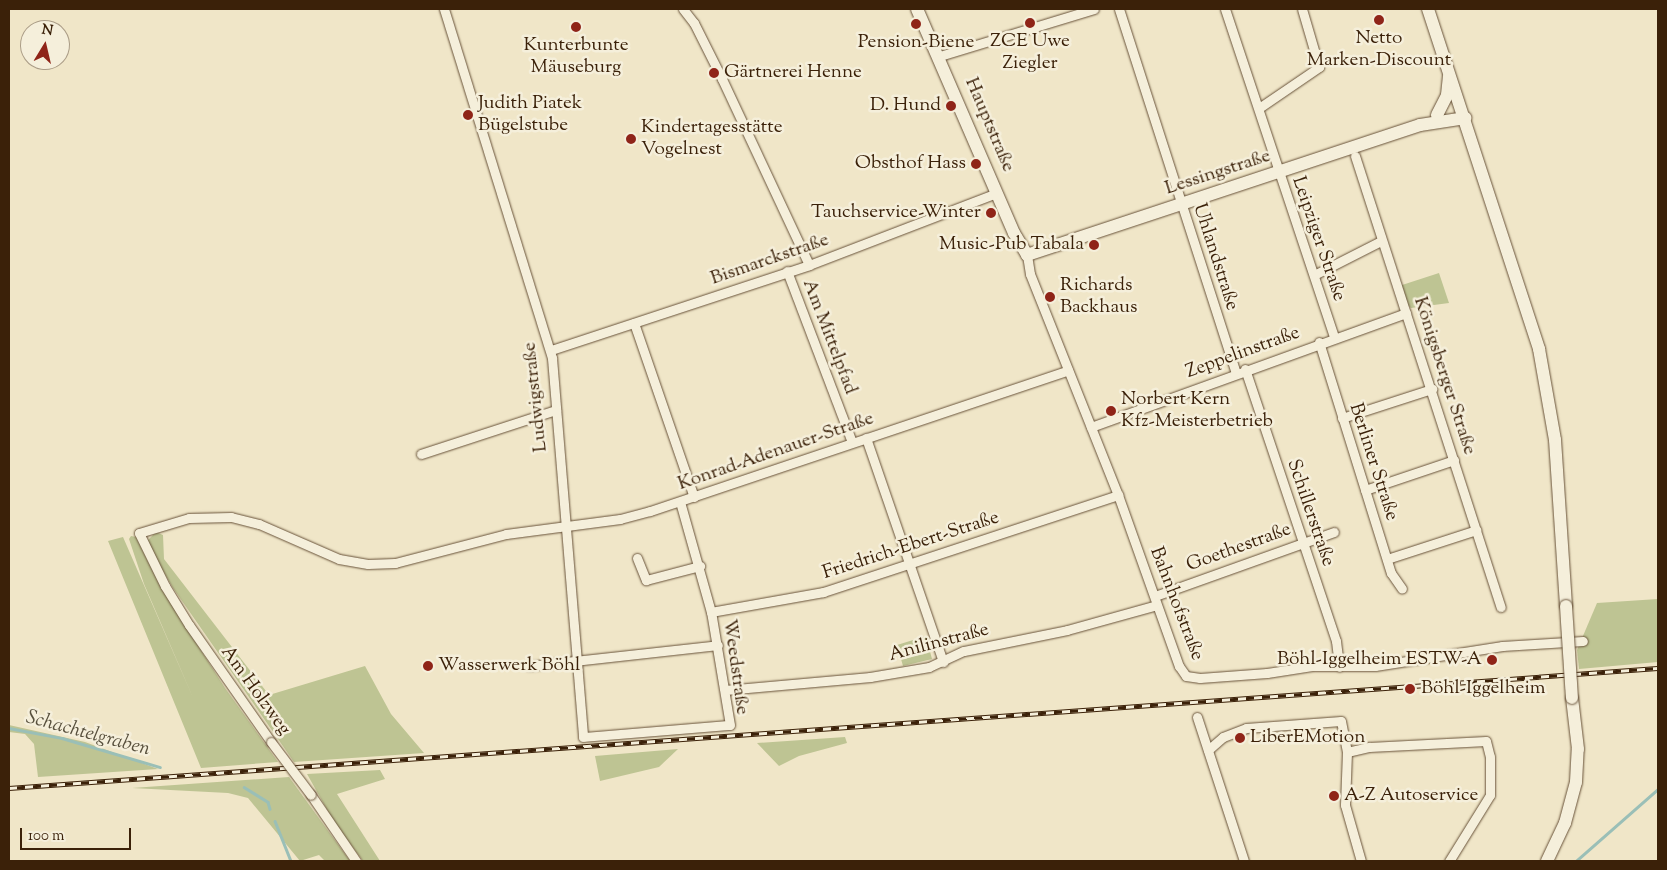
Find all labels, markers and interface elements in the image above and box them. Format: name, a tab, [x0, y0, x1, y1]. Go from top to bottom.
marker: Netto Marken-Discount	[1373, 14, 1385, 26]
marker: ZCE Uwe Ziegler	[1024, 17, 1036, 29]
marker: Pension-Biene	[910, 18, 922, 30]
north arrow	[20, 20, 70, 70]
text: N	[40, 20, 54, 42]
marker: Kunterbunte Mäuseburg	[570, 21, 582, 33]
place label: Netto Marken-Discount	[1307, 28, 1451, 72]
place label: ZCE Uwe Ziegler	[990, 31, 1070, 75]
place label: Pension-Biene	[858, 32, 974, 54]
place label: Kunterbunte Mäuseburg	[523, 35, 629, 79]
place label: Gärtnerei Henne	[724, 62, 862, 84]
marker: Gärtnerei Henne	[708, 67, 720, 79]
street label: Hauptstraße	[959, 74, 1019, 176]
place label: Judith Piatek Bügelstube	[478, 93, 582, 137]
place label: D. Hund	[870, 95, 941, 117]
marker: D. Hund	[945, 100, 957, 112]
marker: Judith Piatek Bügelstube	[462, 109, 474, 121]
place label: Kindertagesstätte Vogelnest	[641, 117, 783, 161]
marker: Kindertagesstätte Vogelnest	[625, 133, 637, 145]
street label: Lessingstraße	[1162, 145, 1274, 201]
place label: Obsthof Hass	[855, 153, 966, 175]
marker: Obsthof Hass	[970, 158, 982, 170]
street label: Leipziger Straße	[1286, 174, 1350, 304]
street label: Uhlandstraße	[1187, 201, 1243, 313]
place label: Tauchservice-Winter	[811, 202, 981, 224]
marker: Tauchservice-Winter	[985, 207, 997, 219]
street label: Bismarckstraße	[708, 229, 832, 291]
place label: Music-Pub Tabala	[939, 234, 1084, 256]
marker: Music-Pub Tabala	[1088, 239, 1100, 251]
place label: Richards Backhaus	[1060, 275, 1137, 319]
street label: Am Mittelpfad	[797, 276, 861, 398]
marker: Richards Backhaus	[1044, 291, 1056, 303]
street label: Königsberger Straße	[1408, 294, 1480, 458]
street label: Zeppelinstraße	[1183, 322, 1303, 384]
street label: Ludwigstraße	[519, 341, 553, 453]
place label: Norbert Kern Kfz-Meisterbetrieb	[1121, 389, 1273, 433]
street label: Berliner Straße	[1343, 400, 1403, 524]
marker: Norbert Kern Kfz-Meisterbetrieb	[1105, 405, 1117, 417]
street label: Konrad-Adenauer-Straße	[675, 408, 877, 496]
street label: Schillerstraße	[1281, 457, 1339, 569]
street label: Friedrich-Ebert-Straße	[820, 507, 1002, 585]
street label: Goethestraße	[1184, 519, 1294, 577]
street label: Bahnhofstraße	[1144, 544, 1208, 664]
street label: Weedstraße	[717, 618, 753, 716]
street label: Anilinstraße	[886, 619, 992, 667]
street label: Am Holzweg	[215, 642, 295, 740]
place label: Böhl-Iggelheim ESTW-A	[1277, 649, 1482, 671]
marker: Böhl-Iggelheim ESTW-A	[1486, 654, 1498, 666]
place label: Wasserwerk Böhl	[438, 655, 580, 677]
marker: Wasserwerk Böhl	[422, 660, 434, 672]
place label: Böhl-Iggelheim	[1421, 678, 1546, 700]
marker: Böhl-Iggelheim	[1403, 682, 1417, 696]
water label: Schachtelgraben	[23, 706, 153, 762]
place label: LiberEMotion	[1250, 727, 1365, 749]
marker: LiberEMotion	[1234, 732, 1246, 744]
place label: A-Z Autoservice	[1344, 785, 1478, 807]
marker: A-Z Autoservice	[1328, 790, 1340, 802]
scale bar	[22, 818, 134, 850]
text: 100 m	[28, 826, 64, 847]

